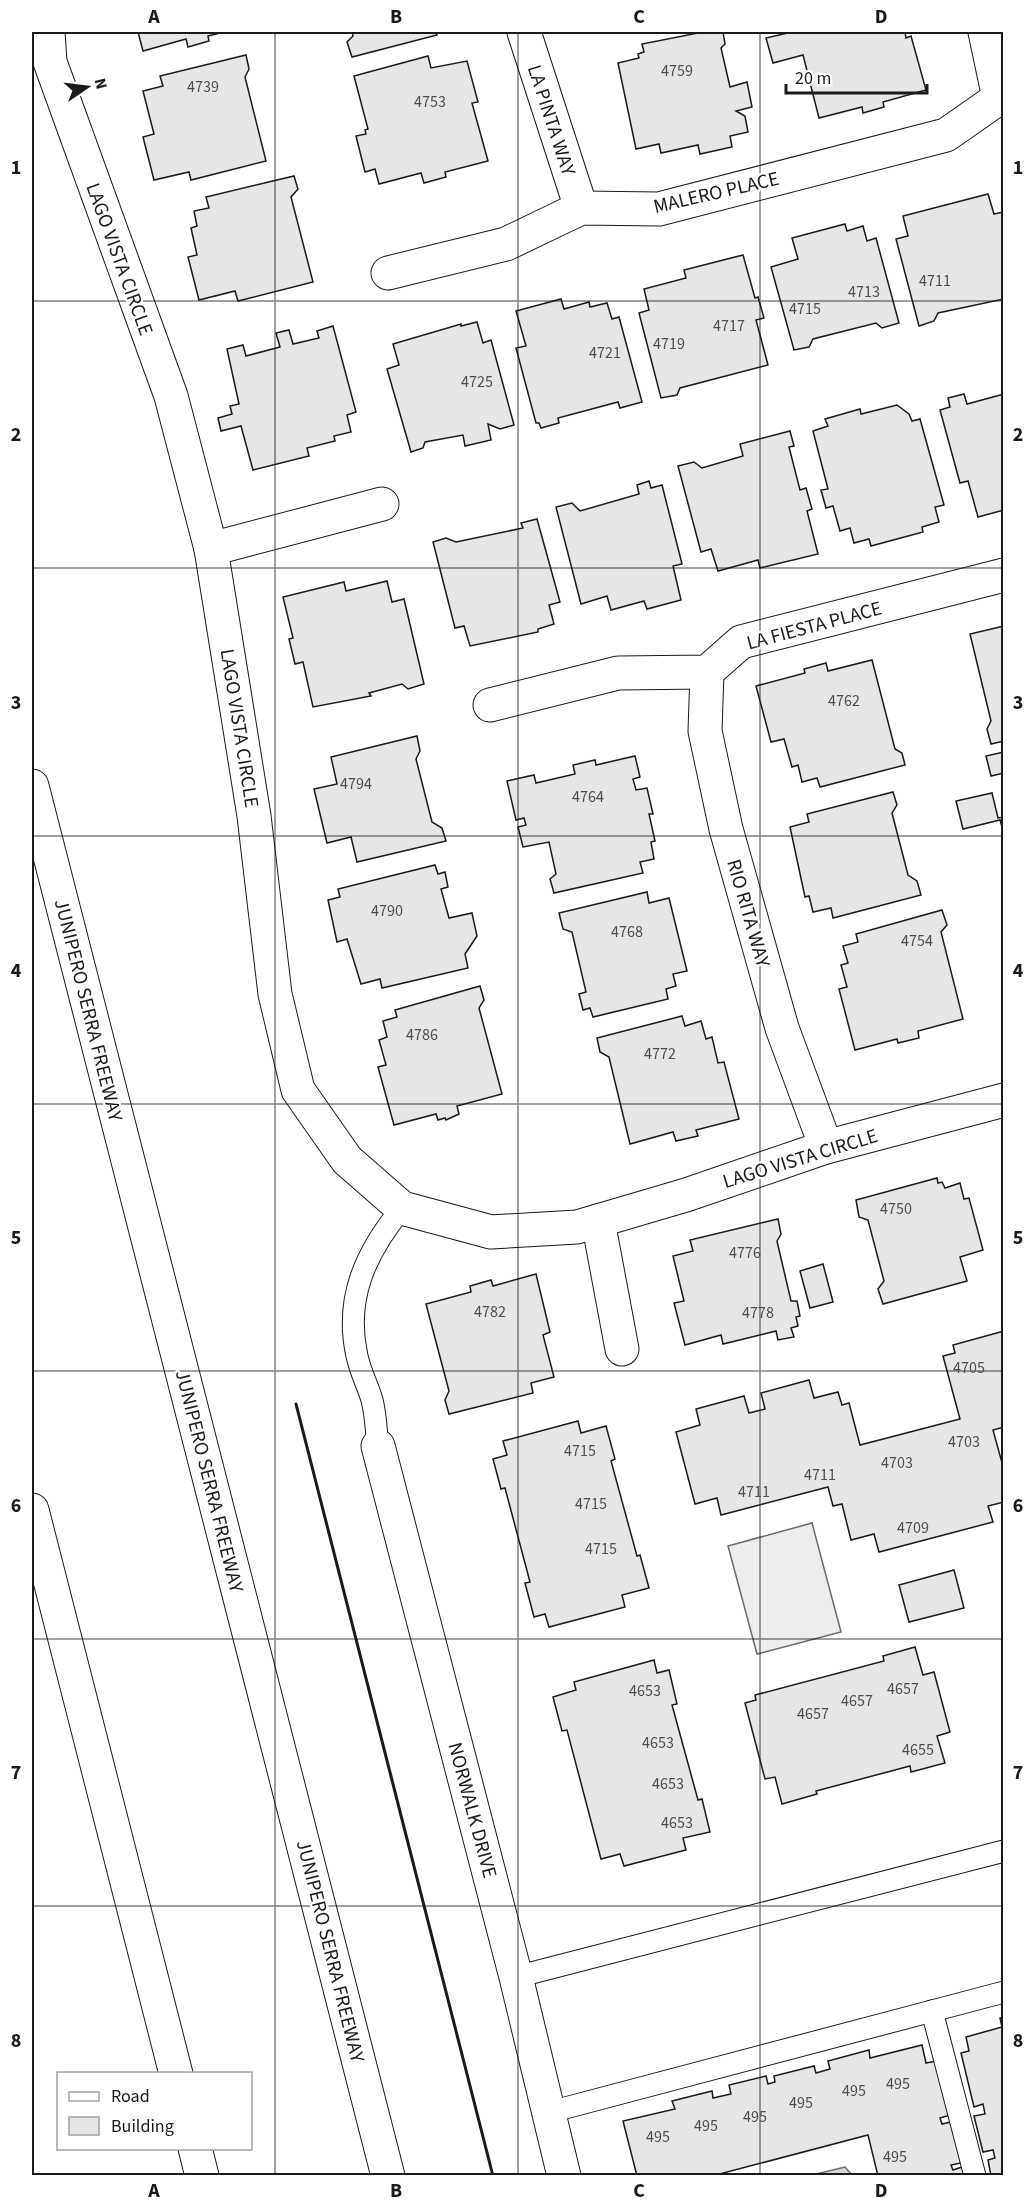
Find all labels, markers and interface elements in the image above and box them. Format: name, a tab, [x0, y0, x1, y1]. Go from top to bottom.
text: A	[147, 3, 160, 31]
text: B	[390, 3, 402, 31]
text: C	[633, 3, 645, 31]
text: D	[875, 3, 887, 31]
north arrow	[57, 57, 117, 117]
scale bar	[786, 57, 927, 95]
house number: 4759	[661, 60, 693, 82]
street label: LA PINTA WAY	[520, 61, 582, 180]
text: 20 m	[795, 66, 831, 91]
text: N	[89, 76, 113, 91]
house number: 4739	[187, 76, 219, 98]
house number: 4753	[414, 91, 446, 113]
text: 1	[11, 154, 21, 182]
text: 1	[1013, 154, 1023, 182]
street label: MALERO PLACE	[651, 165, 782, 221]
street label: LAGO VISTA CIRCLE	[78, 179, 160, 340]
house number: 4711	[919, 270, 951, 292]
house number: 4713	[848, 281, 880, 303]
house number: 4715	[789, 298, 821, 320]
house number: 4717	[713, 315, 745, 337]
house number: 4719	[653, 333, 685, 355]
house number: 4721	[589, 342, 621, 364]
house number: 4725	[461, 371, 493, 393]
text: 2	[11, 421, 21, 449]
text: 2	[1013, 421, 1023, 449]
street label: LA FIESTA PLACE	[743, 594, 885, 657]
street label: LAGO VISTA CIRCLE	[213, 647, 265, 810]
text: 3	[11, 689, 21, 717]
text: 3	[1013, 689, 1023, 717]
house number: 4762	[828, 690, 860, 712]
house number: 4794	[340, 773, 372, 795]
house number: 4764	[572, 786, 604, 808]
street label: RIO RITA WAY	[719, 856, 777, 971]
street label: JUNIPERO SERRA FREEWAY	[47, 896, 129, 1125]
house number: 4790	[371, 900, 403, 922]
house number: 4768	[611, 921, 643, 943]
house number: 4754	[901, 930, 933, 952]
text: 4	[11, 957, 22, 985]
text: 4	[1013, 957, 1024, 985]
house number: 4786	[406, 1024, 438, 1046]
house number: 4772	[644, 1043, 676, 1065]
street label: LAGO VISTA CIRCLE	[719, 1122, 881, 1196]
house number: 4750	[880, 1198, 912, 1220]
text: 5	[11, 1224, 21, 1252]
text: 5	[1013, 1224, 1023, 1252]
house number: 4776	[729, 1242, 761, 1264]
house number: 4782	[474, 1301, 506, 1323]
house number: 4778	[742, 1302, 774, 1324]
house number: 4705	[953, 1357, 985, 1379]
street label: JUNIPERO SERRA FREEWAY	[168, 1367, 250, 1596]
house number: 4703	[948, 1431, 980, 1453]
house number: 4715	[564, 1440, 596, 1462]
house number: 4703	[881, 1452, 913, 1474]
house number: 4711	[804, 1464, 836, 1486]
house number: 4711	[738, 1481, 770, 1503]
text: 6	[11, 1492, 21, 1520]
text: 6	[1013, 1492, 1023, 1520]
house number: 4715	[575, 1493, 607, 1515]
house number: 4709	[897, 1517, 929, 1539]
house number: 4715	[585, 1538, 617, 1560]
house number: 4657	[887, 1678, 919, 1700]
house number: 4653	[629, 1680, 661, 1702]
house number: 4657	[841, 1690, 873, 1712]
house number: 4657	[797, 1703, 829, 1725]
house number: 4653	[642, 1732, 674, 1754]
street label: NORWALK DRIVE	[440, 1739, 504, 1881]
house number: 4655	[902, 1739, 934, 1761]
text: 7	[11, 1759, 21, 1787]
text: 7	[1013, 1759, 1023, 1787]
house number: 4653	[652, 1773, 684, 1795]
house number: 4653	[661, 1812, 693, 1834]
street label: JUNIPERO SERRA FREEWAY	[289, 1837, 371, 2066]
text: 8	[11, 2027, 21, 2055]
text: 8	[1013, 2027, 1023, 2055]
legend	[57, 2072, 252, 2150]
house number: 495	[886, 2073, 910, 2095]
house number: 495	[842, 2080, 866, 2102]
text: Road	[111, 2084, 150, 2109]
house number: 495	[789, 2092, 813, 2114]
house number: 495	[743, 2106, 767, 2128]
text: Building	[111, 2114, 174, 2139]
house number: 495	[694, 2115, 718, 2137]
house number: 495	[646, 2126, 670, 2148]
house number: 495	[883, 2146, 907, 2168]
text: A	[147, 2177, 160, 2205]
text: B	[390, 2177, 402, 2205]
text: C	[633, 2177, 645, 2205]
text: D	[875, 2177, 887, 2205]

